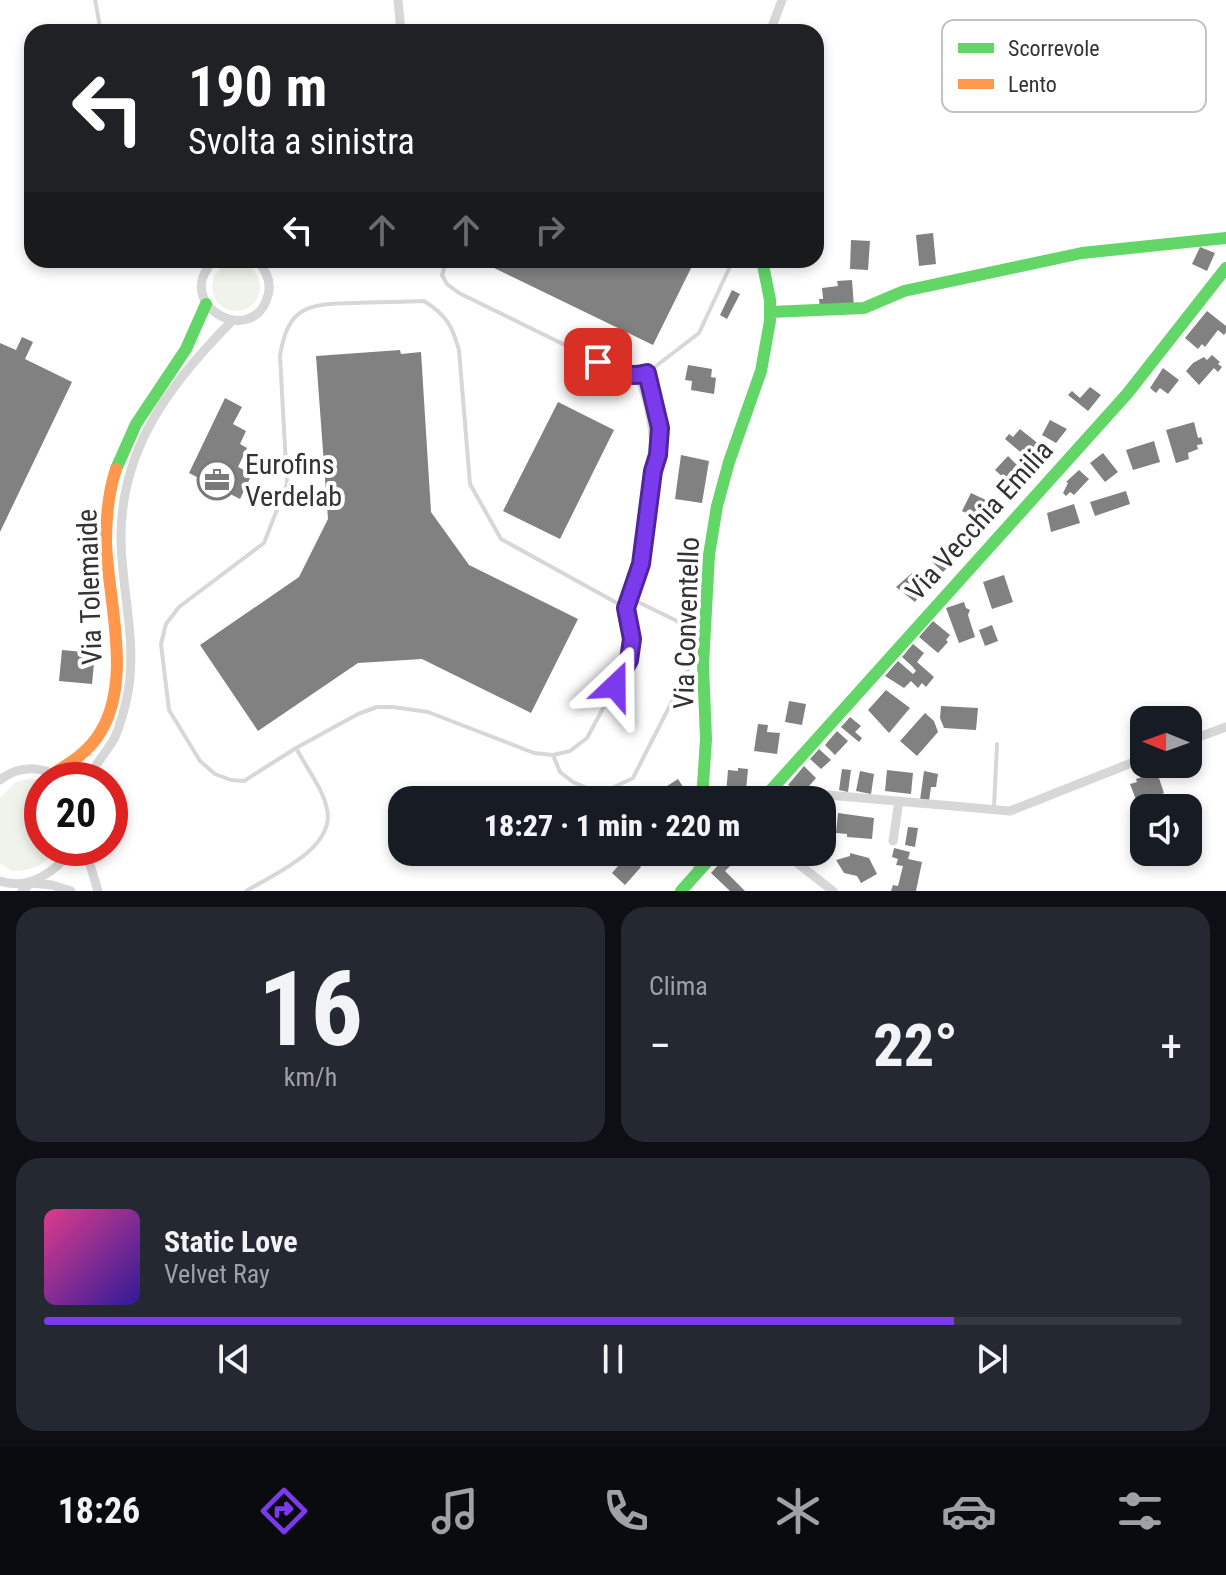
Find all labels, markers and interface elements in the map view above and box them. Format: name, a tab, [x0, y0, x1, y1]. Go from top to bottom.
legend	[942, 20, 1206, 112]
text: Scorrevole	[1008, 36, 1100, 61]
text: 190 m	[188, 54, 327, 120]
icon: left	[56, 56, 160, 160]
text: Lento	[1008, 72, 1057, 97]
text: Svolta a sinistra	[188, 121, 415, 163]
icon: left	[276, 208, 320, 252]
icon: ahead	[360, 208, 404, 252]
icon: ahead	[444, 208, 488, 252]
icon: right	[528, 208, 572, 252]
pin	[564, 328, 632, 396]
icon: arrive	[576, 340, 620, 384]
street label: Via Vecchia Emilia	[899, 434, 1060, 607]
place label: Eurofins Verdelab	[245, 448, 342, 513]
office icon: Eurofins Verdelab	[196, 459, 238, 501]
street label: Via Tolemaide	[70, 508, 109, 666]
street label: Via Conventello	[667, 536, 706, 710]
position arrow	[573, 644, 657, 728]
north arrow	[1130, 706, 1202, 778]
map controls	[1130, 706, 1202, 866]
speed limit sign: 20	[24, 762, 128, 866]
button: sound	[1130, 794, 1202, 866]
text: 18:27 · 1 min · 220 m	[484, 808, 740, 843]
text: 16	[258, 949, 363, 1070]
text: Clima	[649, 971, 708, 1001]
text: 22°	[873, 1010, 958, 1081]
text: −	[649, 1020, 671, 1072]
text: +	[1160, 1020, 1182, 1072]
text: km/h	[284, 1062, 337, 1092]
text: Static Love	[164, 1224, 298, 1259]
text: Velvet Ray	[164, 1259, 270, 1289]
icon: previous	[212, 1337, 256, 1381]
icon: pause	[591, 1337, 635, 1381]
icon: next	[970, 1337, 1014, 1381]
icon: directions	[256, 1483, 312, 1539]
icon: music	[427, 1483, 483, 1539]
icon: phone	[598, 1483, 654, 1539]
icon: climate	[770, 1483, 826, 1539]
icon: car	[941, 1483, 997, 1539]
icon: filters	[1112, 1483, 1168, 1539]
text: 18:26	[58, 1490, 140, 1532]

